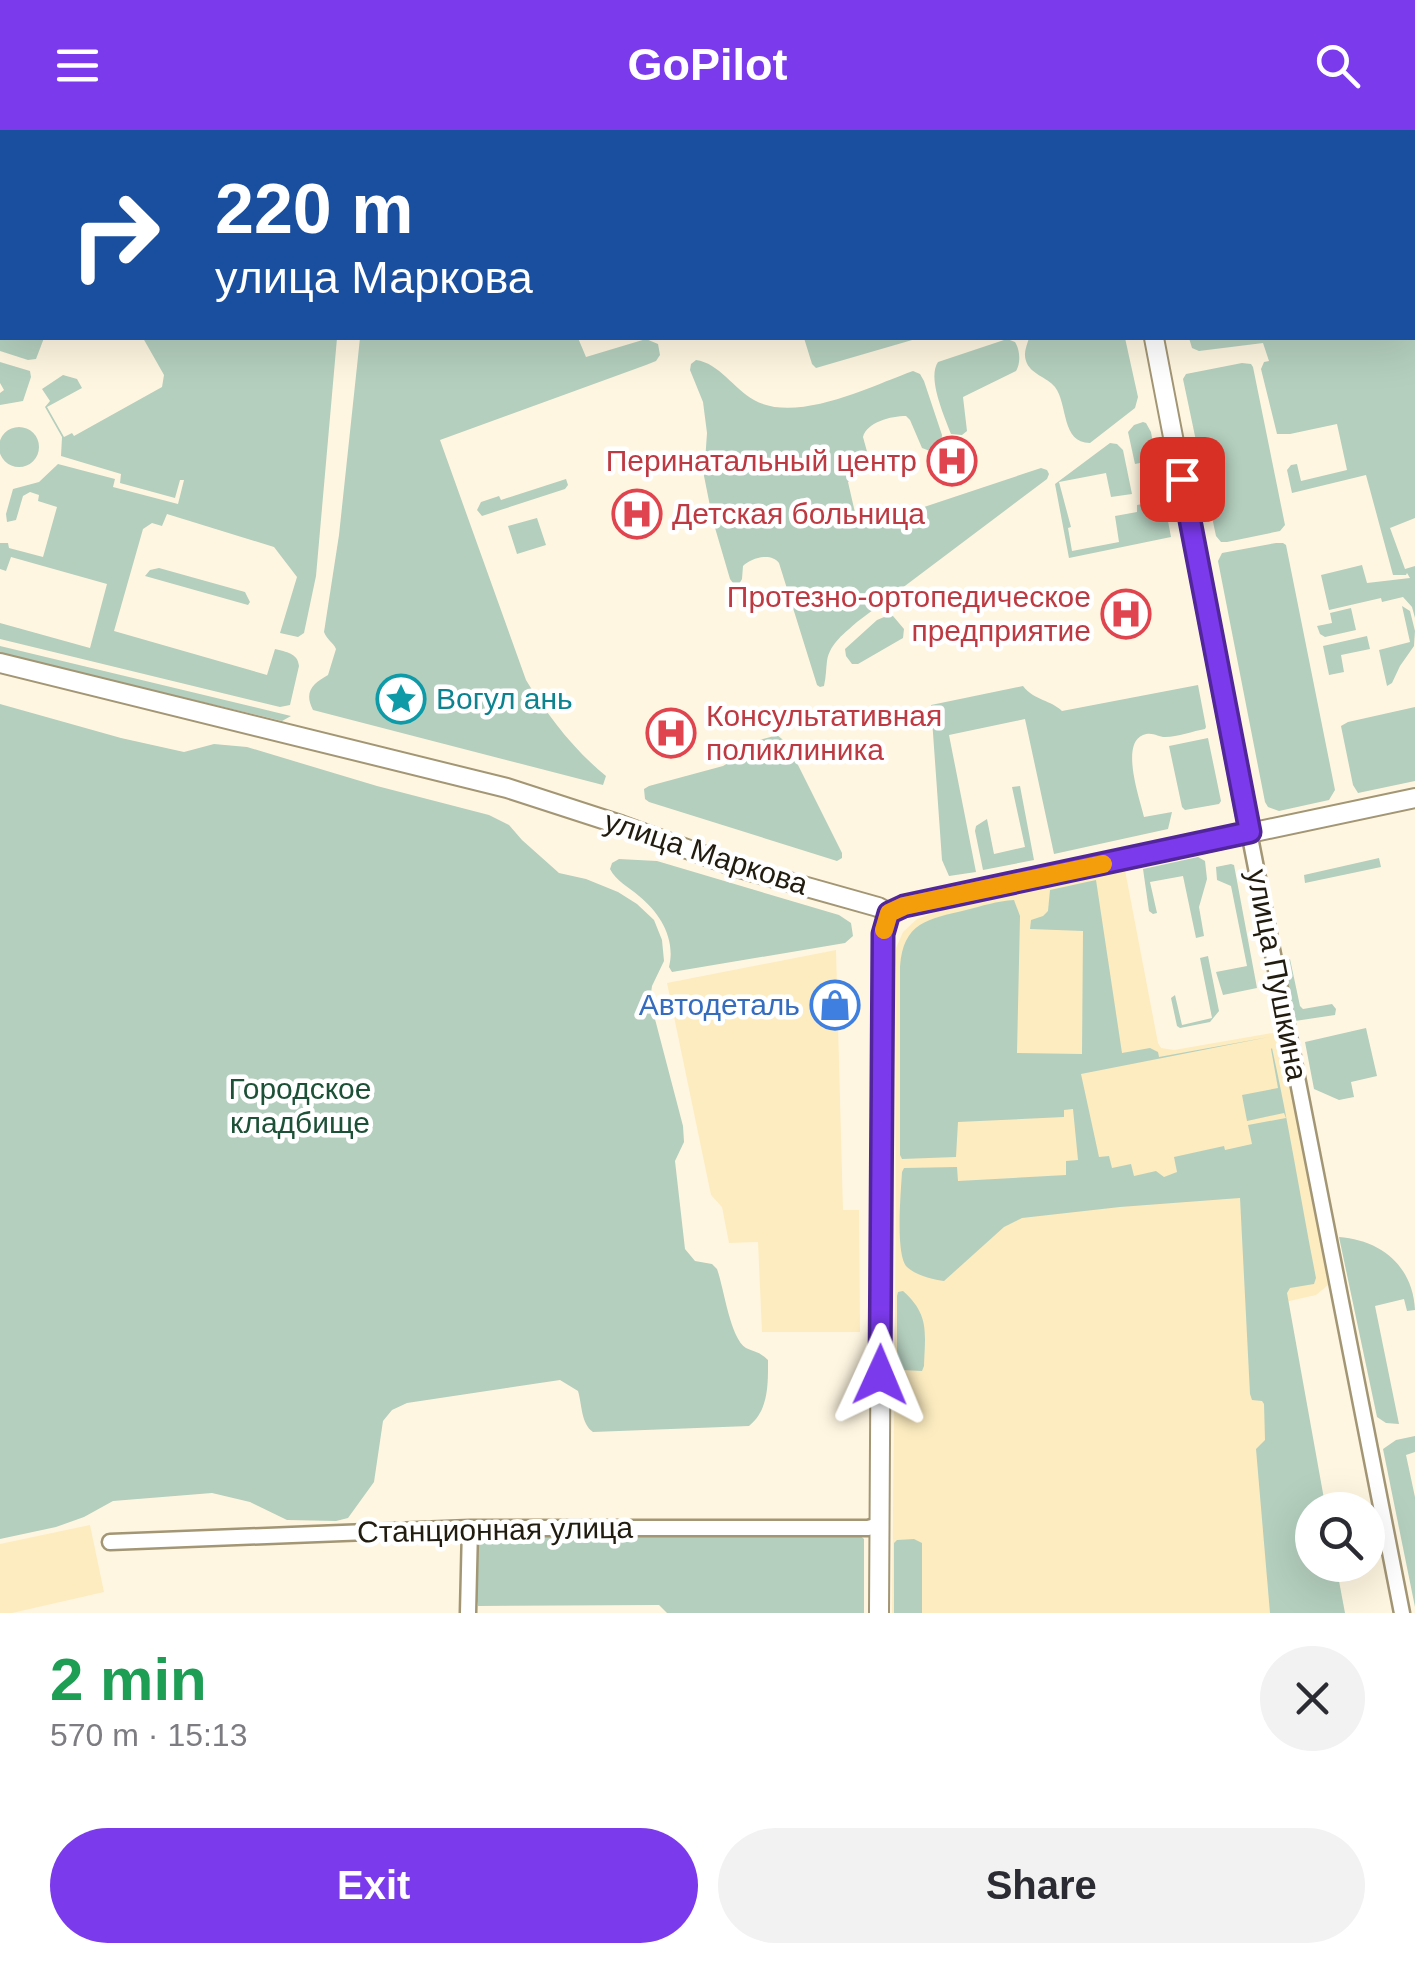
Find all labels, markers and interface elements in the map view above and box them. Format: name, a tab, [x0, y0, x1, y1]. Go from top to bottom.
icon: menu	[50, 38, 105, 93]
icon: search	[1310, 38, 1365, 93]
text: GoPilot	[628, 39, 787, 90]
icon: right	[50, 170, 180, 300]
text: 220 m	[215, 170, 413, 248]
text: улица Маркова	[215, 252, 533, 303]
hospital icon: Перинатальный центр	[926, 435, 978, 487]
pin	[1140, 437, 1225, 522]
place label: Перинатальный центр	[606, 444, 917, 477]
icon: arrive	[1155, 452, 1210, 507]
hospital icon: Детская больница	[611, 488, 663, 540]
place label: Детская больница	[672, 497, 925, 530]
place label: Протезно-ортопедическое предприятие	[727, 580, 1091, 647]
hospital icon: Протезно-ортопедическое предприятие	[1100, 588, 1152, 640]
place icon: Вогул ань	[375, 673, 427, 725]
place label: Вогул ань	[436, 682, 573, 715]
place label: Консультативная поликлиника	[706, 699, 942, 766]
hospital icon: Консультативная поликлиника	[645, 707, 697, 759]
street label: улица Маркова	[600, 804, 812, 901]
street label: улица Пушкина	[1241, 866, 1314, 1084]
shop icon: Автодеталь	[809, 979, 861, 1031]
place label: Автодеталь	[639, 988, 800, 1021]
park label: Городское кладбище	[229, 1072, 371, 1139]
position arrow	[828, 1323, 932, 1427]
map controls	[1295, 1492, 1385, 1582]
button: search	[1295, 1492, 1385, 1582]
street label: Станционная улица	[357, 1511, 633, 1548]
text: 2 min	[50, 1646, 207, 1713]
button: close	[1260, 1646, 1365, 1751]
text: 570 m · 15:13	[50, 1717, 247, 1753]
button: Exit	[50, 1828, 698, 1943]
button: Share	[718, 1828, 1365, 1943]

